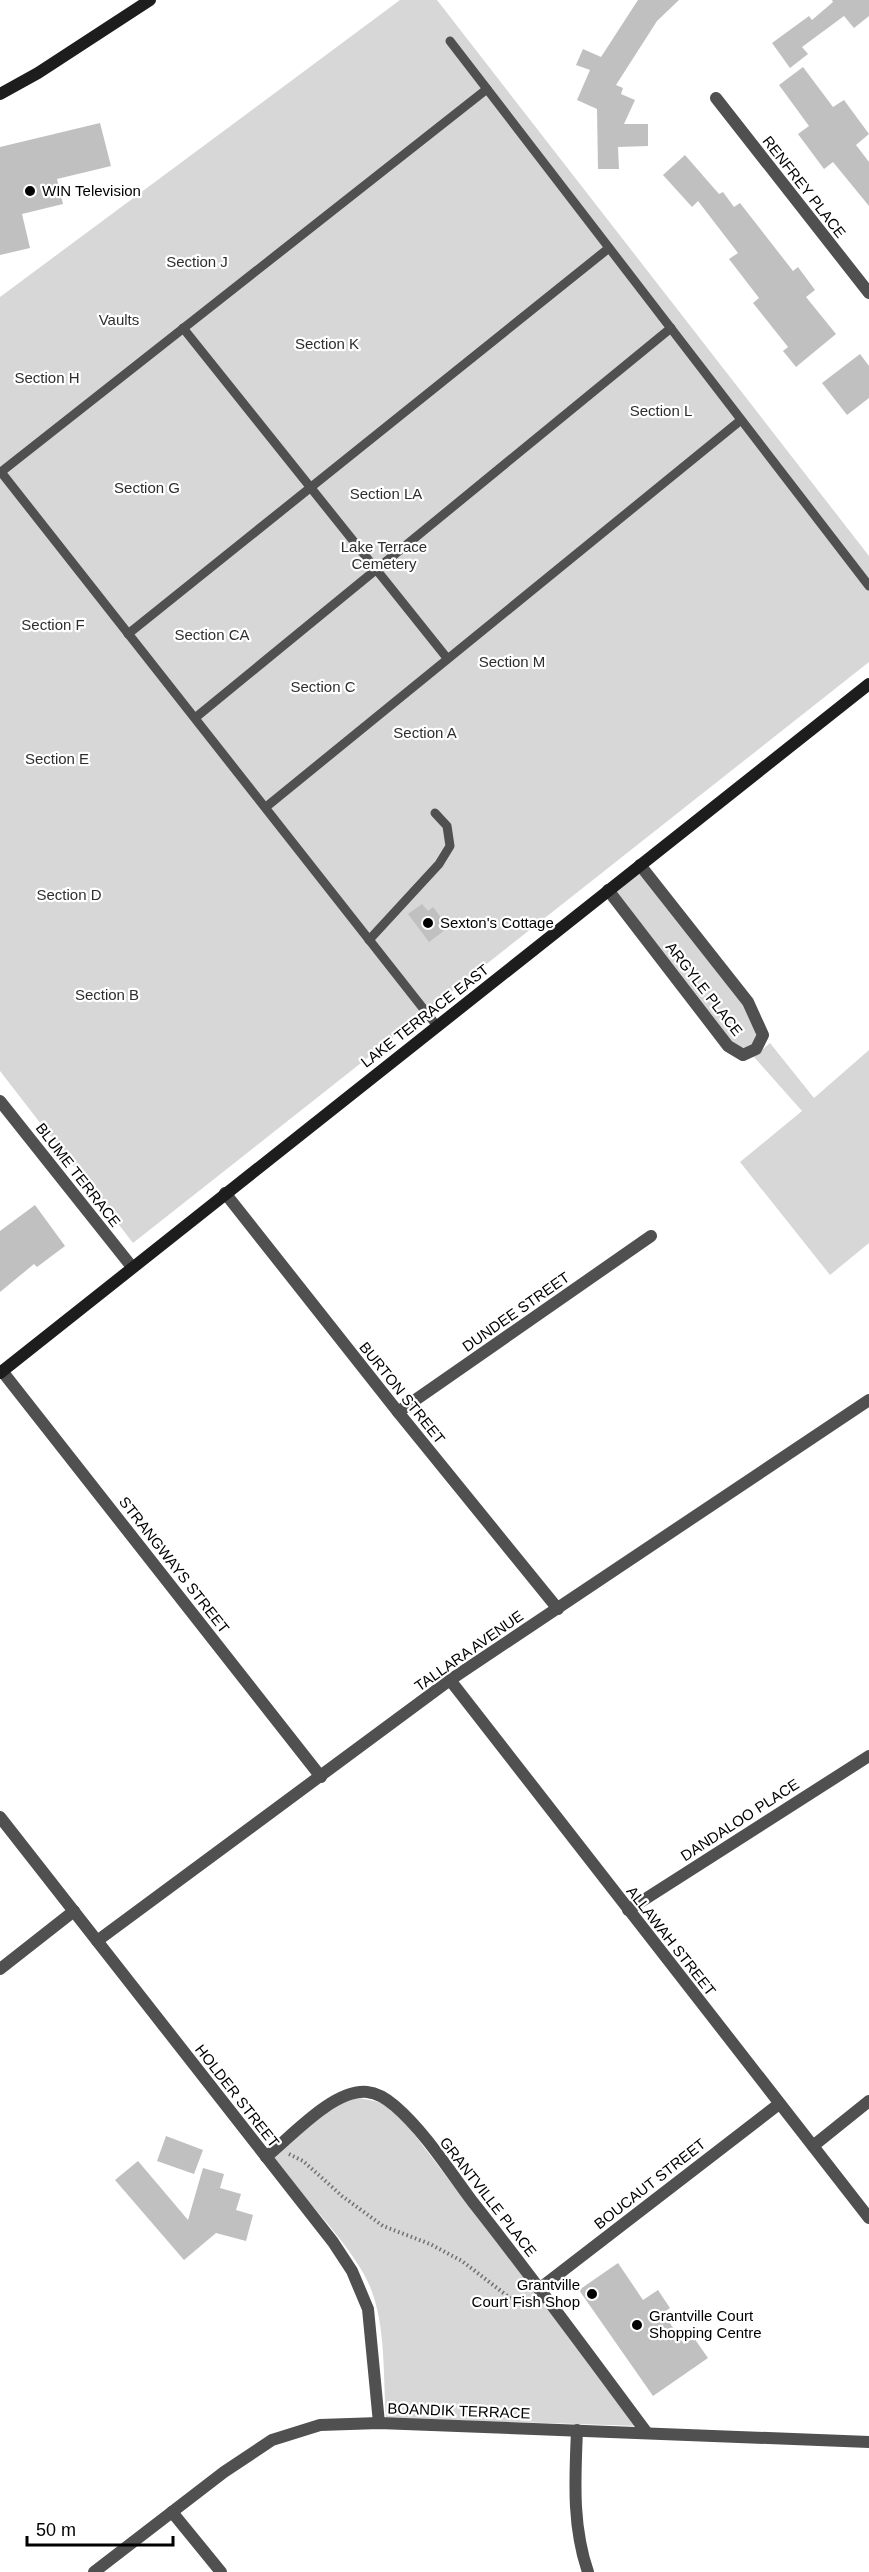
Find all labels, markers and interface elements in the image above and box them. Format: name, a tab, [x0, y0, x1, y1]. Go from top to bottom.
street label: RENFREY PLACE	[759, 132, 849, 241]
place label: WIN Television	[42, 182, 141, 199]
marker: WIN Television	[23, 184, 37, 198]
park label: Section J	[166, 253, 228, 270]
park label: Vaults	[99, 311, 139, 328]
park label: Section K	[295, 335, 359, 352]
park label: Section H	[14, 369, 80, 386]
park label: Section L	[630, 402, 692, 419]
park label: Section G	[114, 479, 180, 496]
park label: Section LA	[350, 485, 422, 502]
park label: Lake Terrace Cemetery	[341, 538, 427, 572]
park label: Section F	[21, 616, 85, 633]
park label: Section CA	[174, 626, 250, 643]
park label: Section M	[479, 653, 545, 670]
park label: Section C	[290, 678, 356, 695]
park label: Section A	[393, 724, 457, 741]
park label: Section E	[25, 750, 89, 767]
park label: Section D	[36, 886, 102, 903]
place label: Sexton's Cottage	[440, 914, 554, 931]
marker: Sexton's Cottage	[421, 916, 435, 930]
street label: ARGYLE PLACE	[663, 938, 746, 1039]
street label: LAKE TERRACE EAST	[357, 960, 492, 1071]
park label: Section B	[75, 986, 139, 1003]
street label: BLUME TERRACE	[33, 1119, 124, 1230]
street label: DUNDEE STREET	[459, 1268, 572, 1355]
street label: BURTON STREET	[356, 1338, 449, 1447]
street label: STRANGWAYS STREET	[116, 1493, 233, 1636]
street label: TALLARA AVENUE	[411, 1607, 526, 1694]
street label: DANDALOO PLACE	[677, 1775, 802, 1864]
street label: ALLAWAH STREET	[623, 1883, 719, 1999]
street label: HOLDER STREET	[192, 2041, 283, 2151]
street label: GRANTVILLE PLACE	[437, 2134, 540, 2260]
street label: BOUCAUT STREET	[591, 2135, 709, 2232]
place label: Grantville Court Fish Shop	[472, 2276, 580, 2310]
marker: Grantville Court Fish Shop	[585, 2287, 599, 2301]
place label: Grantville Court Shopping Centre	[649, 2307, 762, 2341]
marker: Grantville Court Shopping Centre	[630, 2318, 644, 2332]
street label: BOANDIK TERRACE	[387, 2400, 531, 2421]
scale bar	[27, 2509, 172, 2547]
text: 50 m	[36, 2520, 76, 2540]

